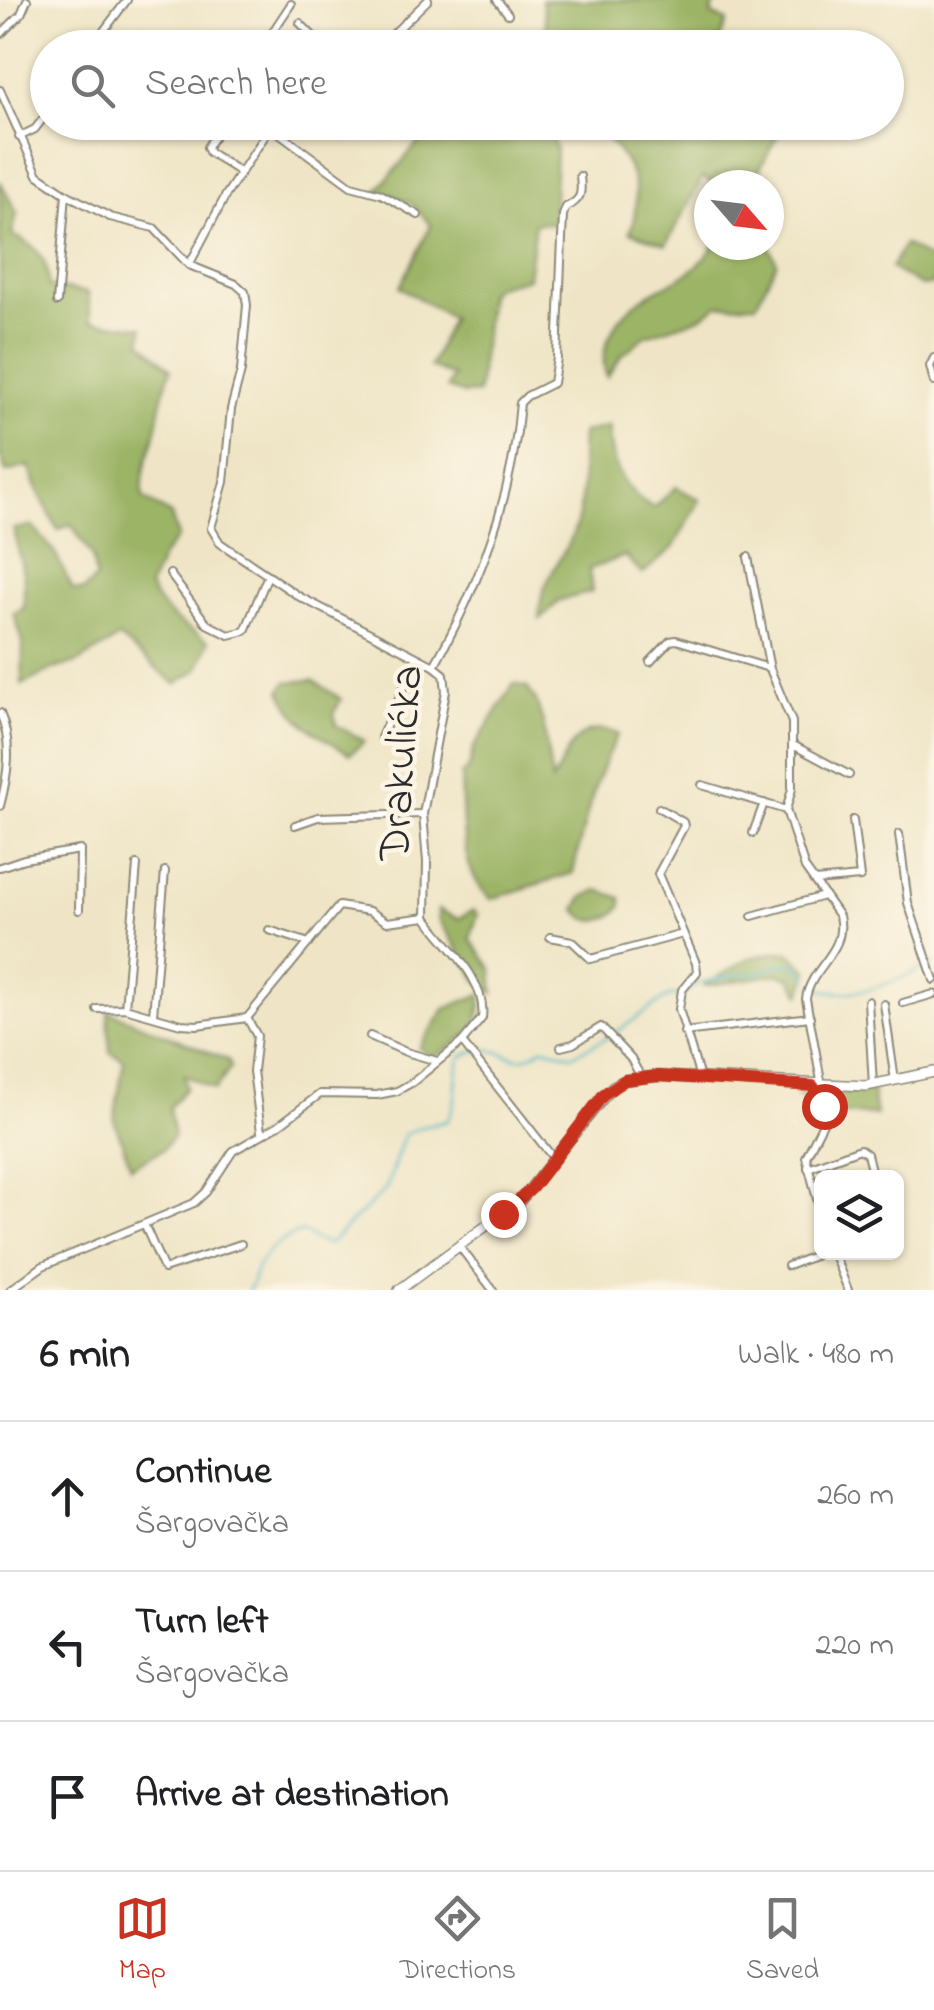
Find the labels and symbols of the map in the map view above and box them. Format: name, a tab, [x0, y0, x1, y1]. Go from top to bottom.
north arrow	[694, 170, 784, 260]
street label: Drakulićka	[363, 663, 443, 864]
route start	[802, 1084, 848, 1130]
route end	[481, 1192, 527, 1238]

